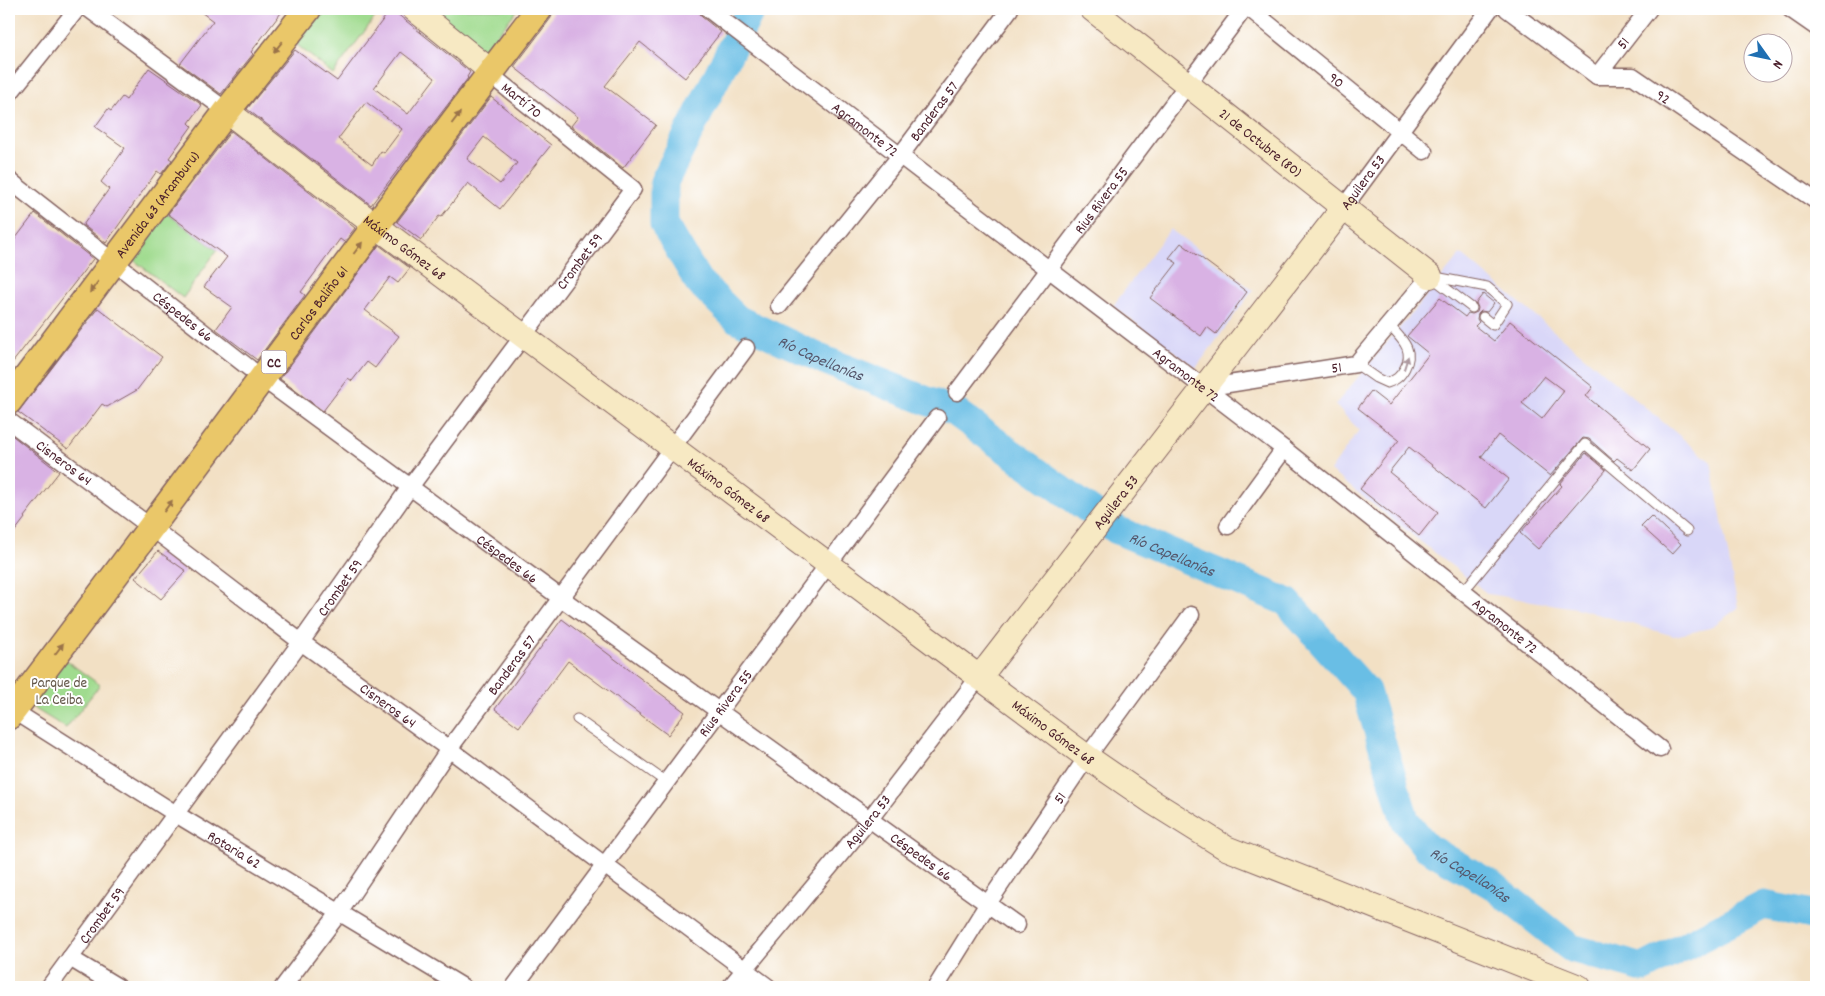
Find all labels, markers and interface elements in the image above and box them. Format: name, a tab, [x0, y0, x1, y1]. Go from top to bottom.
north arrow	[1742, 32, 1792, 82]
street label: 51	[1612, 33, 1636, 55]
one-way arrow	[273, 40, 284, 53]
text: N	[1767, 56, 1787, 72]
street label: 90	[1323, 68, 1348, 95]
street label: Banderas 57	[906, 77, 965, 147]
street label: Martí 70	[496, 78, 546, 125]
street label: 92	[1651, 86, 1674, 111]
street label: Agramonte 72	[826, 98, 902, 164]
street label: 21 de Octubre (80)	[1213, 104, 1306, 184]
one-way arrow	[450, 112, 461, 125]
street label: Avenida 63 (Aramburu)	[111, 147, 206, 264]
street label: Aguilera 53	[1336, 151, 1392, 215]
street label: Rius Rivera 55	[1070, 163, 1135, 239]
street label: Máximo Gómez 68	[357, 210, 450, 287]
street label: Crombet 59	[552, 229, 609, 295]
one-way arrow	[353, 242, 364, 255]
street label: Carlos Baliño 61	[284, 262, 355, 346]
one-way arrow	[89, 280, 100, 293]
street label: Céspedes 66	[147, 287, 217, 349]
water label: Río Capellanías	[774, 331, 867, 389]
street label: Agramonte 72	[1147, 343, 1223, 409]
road number: CC	[262, 351, 286, 374]
one-way arrow	[1403, 355, 1411, 370]
street label: 51	[1330, 357, 1343, 381]
street label: Cisneros 64	[30, 435, 96, 492]
street label: Máximo Gómez 68	[682, 453, 774, 530]
street label: Aguilera 53	[1089, 471, 1145, 535]
one-way arrow	[163, 499, 173, 513]
water label: Río Capellanías	[1125, 527, 1219, 585]
street label: Céspedes 66	[471, 530, 542, 590]
street label: Crombet 59	[313, 555, 369, 622]
street label: Agramonte 72	[1466, 594, 1542, 660]
street label: Banderas 57	[483, 631, 543, 701]
one-way arrow	[54, 643, 65, 656]
street label: Rius Rivera 55	[694, 666, 759, 742]
park label: Parque de La Ceiba	[31, 673, 88, 712]
street label: Cisneros 64	[354, 679, 420, 735]
street label: Máximo Gómez 68	[1006, 696, 1098, 772]
street label: 51	[1049, 788, 1073, 809]
street label: Aguilera 53	[840, 791, 897, 855]
street label: Rotaria 62	[202, 826, 264, 876]
street label: Céspedes 66	[885, 828, 956, 888]
water label: Río Capellanías	[1425, 843, 1516, 910]
street label: Crombet 59	[75, 883, 131, 949]

